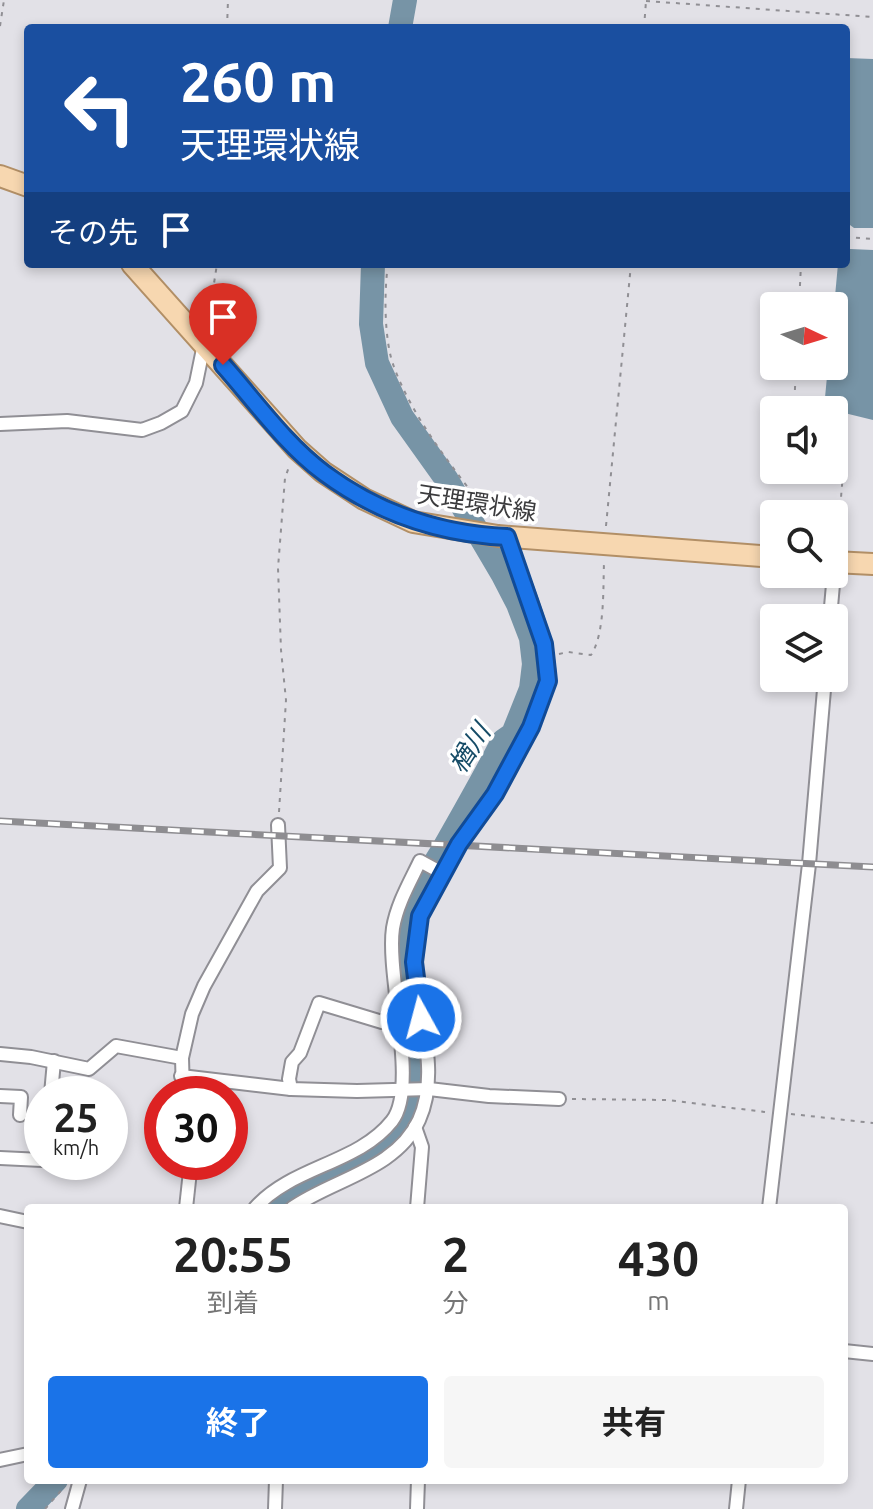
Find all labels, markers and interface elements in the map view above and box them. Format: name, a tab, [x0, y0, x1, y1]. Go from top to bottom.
text: 260 m	[180, 50, 336, 113]
icon: left	[48, 56, 152, 160]
text: 天理環状線	[180, 124, 360, 165]
icon: arrive	[154, 208, 198, 252]
text: その先	[48, 215, 138, 249]
pin	[189, 283, 257, 365]
north arrow	[760, 292, 848, 380]
map controls	[760, 292, 848, 692]
icon: arrive	[201, 295, 245, 339]
button: sound	[760, 396, 848, 484]
street label: 天理環状線	[416, 480, 538, 526]
button: search	[760, 500, 848, 588]
button: layers	[760, 604, 848, 692]
water label: 楢川	[443, 716, 497, 778]
position arrow	[379, 976, 463, 1060]
speed limit sign: 30	[144, 1076, 248, 1180]
text: 25	[53, 1095, 99, 1140]
text: km/h	[53, 1136, 99, 1159]
text: 20:55	[173, 1227, 293, 1281]
text: 2	[442, 1227, 469, 1281]
text: 430	[618, 1231, 699, 1285]
text: m	[647, 1286, 670, 1315]
text: 到着	[207, 1288, 259, 1317]
text: 分	[442, 1288, 468, 1317]
button: 終了	[48, 1376, 428, 1468]
button: 共有	[444, 1376, 824, 1468]

